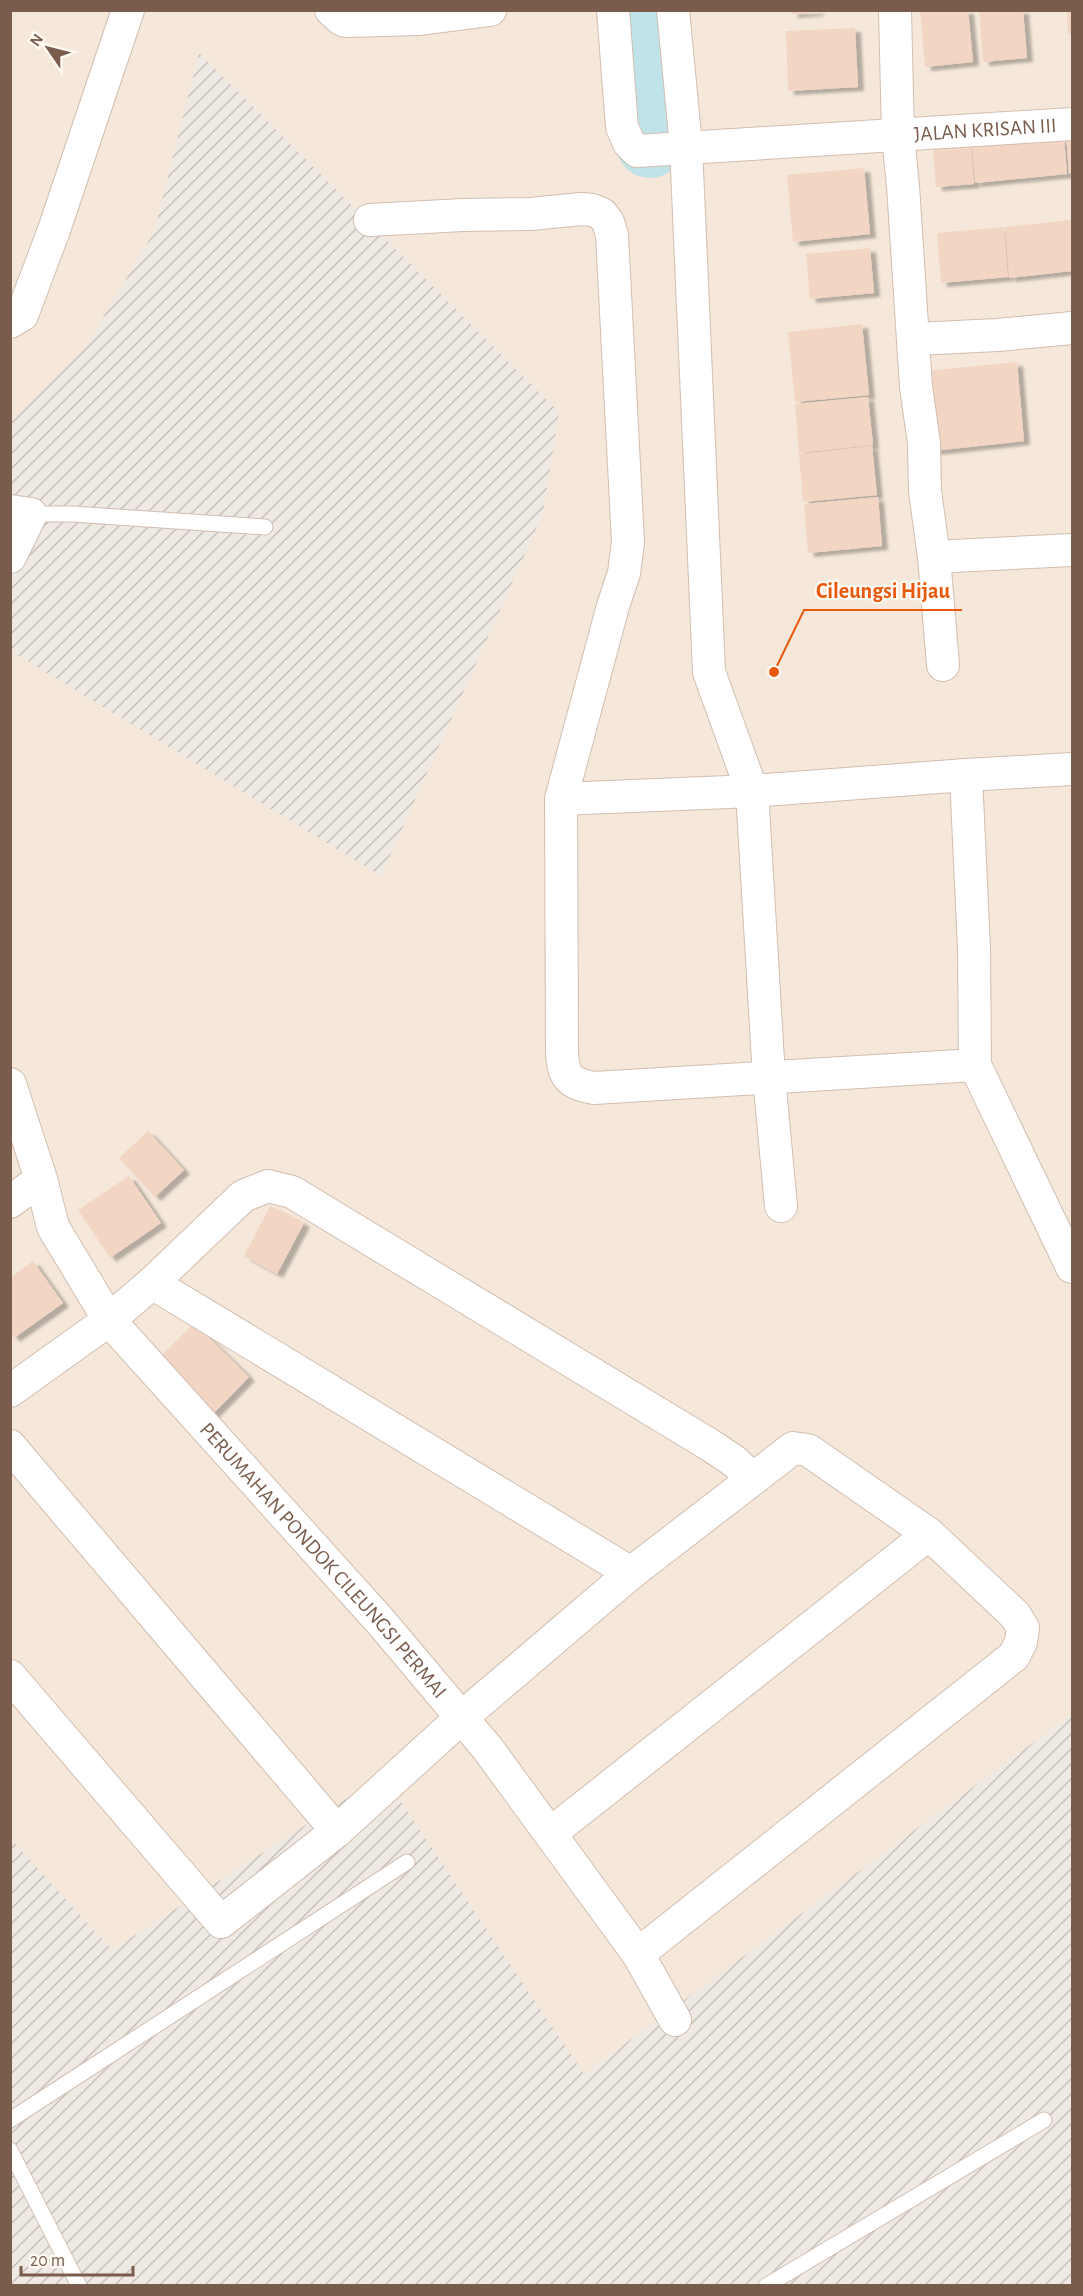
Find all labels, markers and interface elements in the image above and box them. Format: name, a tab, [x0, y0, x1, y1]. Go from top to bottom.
north arrow	[18, 18, 78, 78]
text: N	[27, 31, 46, 49]
street label: JALAN KRISAN III	[913, 115, 1057, 145]
callout: Cileungsi Hijau	[804, 570, 962, 610]
text: Cileungsi Hijau	[816, 580, 951, 603]
street label: PERUMAHAN PONDOK CILEUNGSI PERMAI	[196, 1419, 450, 1702]
scale bar	[21, 2239, 134, 2277]
text: 20 m	[30, 2252, 65, 2270]

